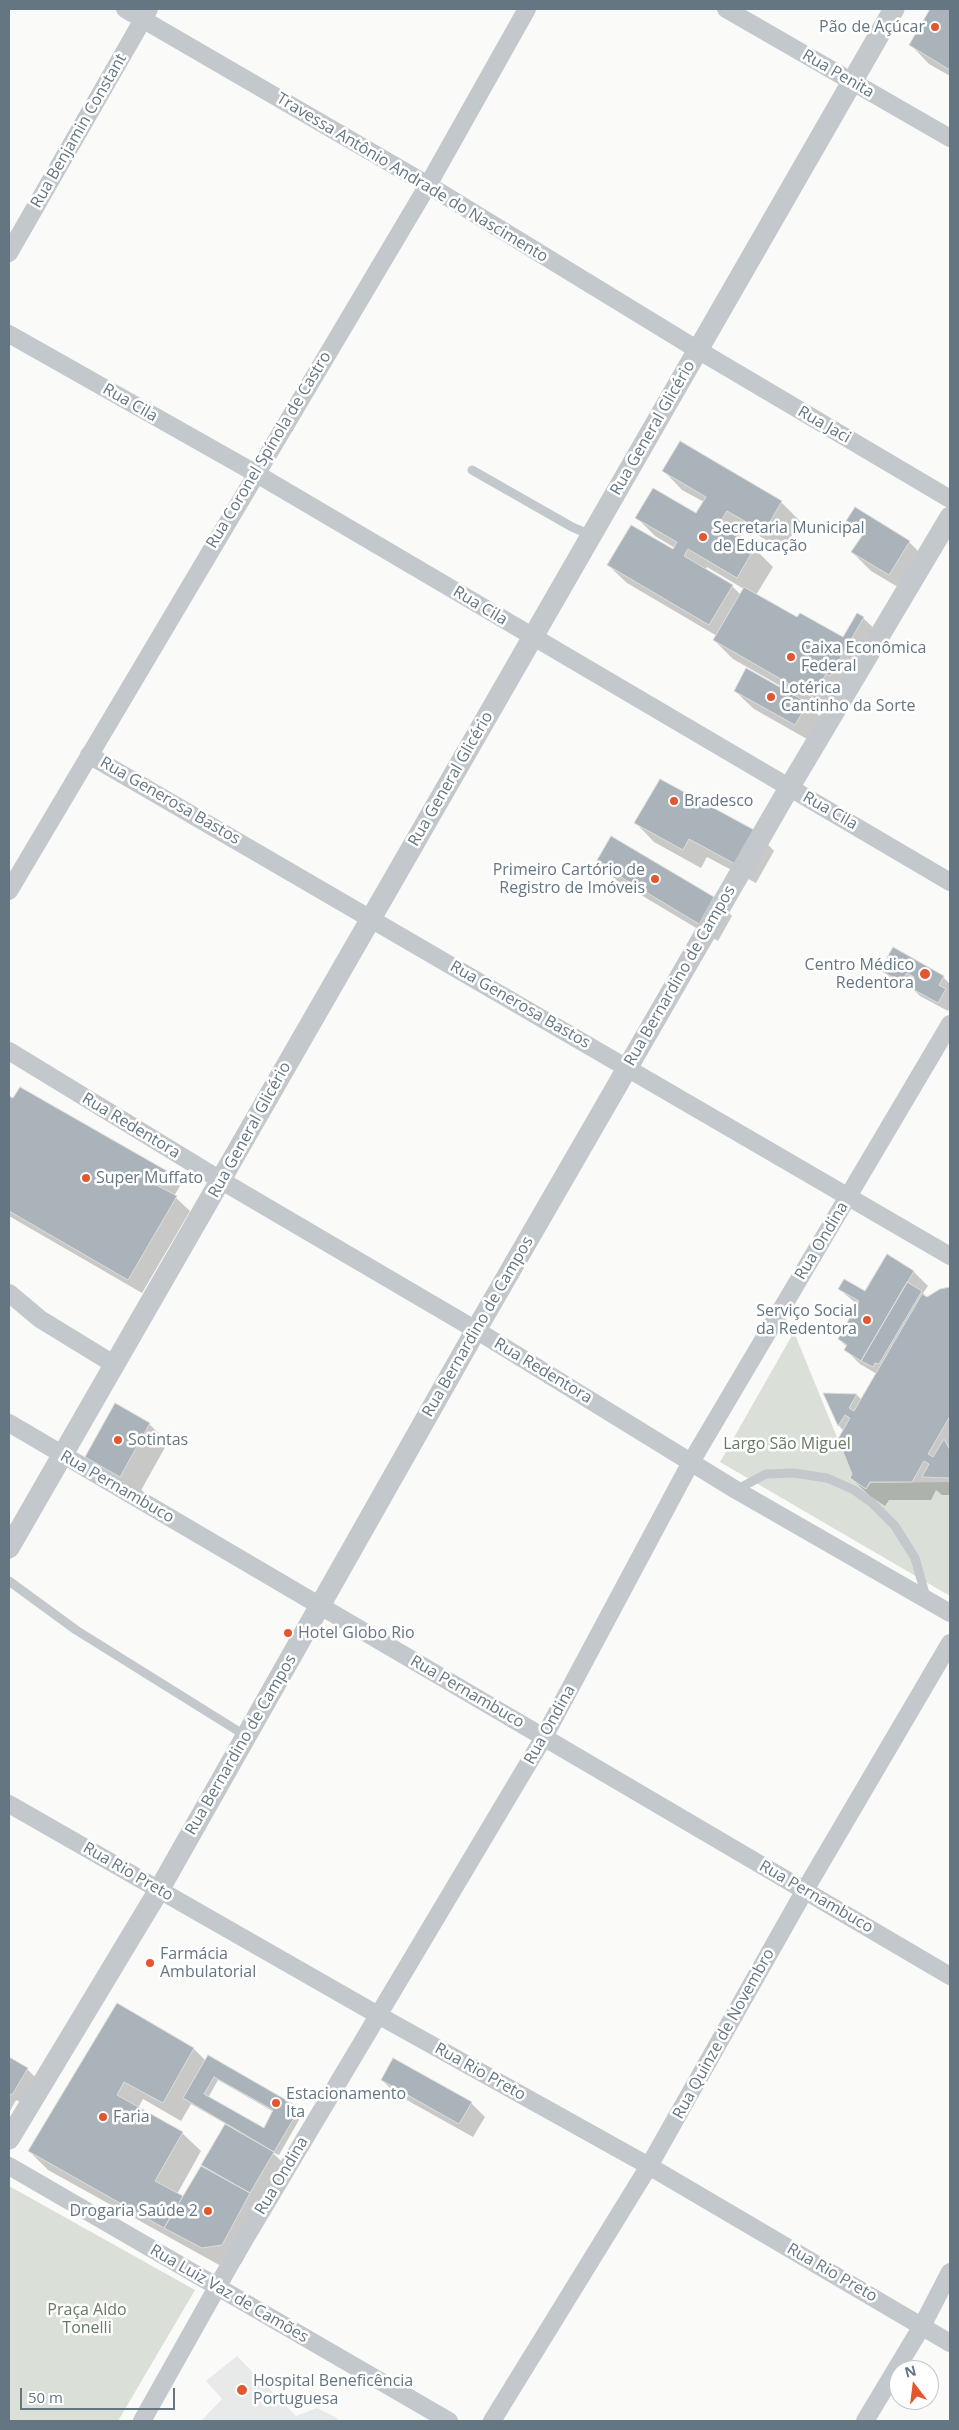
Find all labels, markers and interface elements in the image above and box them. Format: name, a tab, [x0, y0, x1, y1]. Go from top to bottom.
place label: Pão de Açúcar	[819, 17, 925, 37]
marker: Pão de Açúcar	[929, 21, 941, 33]
street label: Rua Penita	[799, 46, 877, 102]
street label: Rua Benjamin Constant	[27, 50, 131, 212]
street label: Travessa Antônio Andrade do Nascimento	[273, 89, 551, 267]
street label: Rua Coronel Spínola de Castro	[203, 348, 335, 552]
street label: Rua General Glicério	[607, 357, 699, 499]
street label: Rua Cila	[99, 380, 161, 426]
street label: Rua Jaci	[794, 402, 854, 448]
place label: Secretaria Municipal de Educação	[713, 518, 865, 556]
marker: Secretaria Municipal de Educação	[697, 531, 709, 543]
street label: Rua Cila	[449, 582, 511, 630]
place label: Caixa Econômica Federal	[801, 638, 926, 676]
marker: Caixa Econômica Federal	[785, 651, 797, 663]
place label: Lotérica Cantinho da Sorte	[781, 678, 915, 716]
marker: Lotérica Cantinho da Sorte	[765, 691, 777, 703]
street label: Rua General Glicério	[405, 708, 497, 850]
street label: Rua Generosa Bastos	[96, 753, 244, 849]
street label: Rua Cila	[799, 788, 861, 834]
place label: Bradesco	[684, 791, 753, 811]
marker: Bradesco	[668, 795, 680, 807]
place label: Primeiro Cartório de Registro de Imóveis	[493, 860, 645, 898]
marker: Primeiro Cartório de Registro de Imóveis	[649, 873, 661, 885]
street label: Rua Bernardino de Campos	[620, 882, 740, 1070]
place label: Centro Médico Redentora	[805, 955, 914, 993]
street label: Rua Generosa Bastos	[446, 957, 594, 1053]
marker: Centro Médico Redentora	[918, 967, 932, 981]
street label: Rua General Glicério	[205, 1059, 295, 1201]
street label: Rua Redentora	[79, 1089, 183, 1163]
place label: Super Muffato	[96, 1168, 203, 1188]
marker: Super Muffato	[80, 1172, 92, 1184]
street label: Rua Ondina	[791, 1199, 853, 1283]
street label: Rua Bernardino de Campos	[418, 1233, 538, 1421]
place label: Serviço Social da Redentora	[756, 1301, 857, 1339]
marker: Serviço Social da Redentora	[861, 1314, 873, 1326]
street label: Rua Redentora	[491, 1334, 595, 1408]
place label: Sotintas	[128, 1430, 188, 1450]
marker: Sotintas	[112, 1434, 124, 1446]
park label: Largo São Miguel	[723, 1434, 851, 1454]
street label: Rua Pernambuco	[57, 1447, 177, 1527]
place label: Hotel Globo Rio	[298, 1623, 415, 1643]
marker: Hotel Globo Rio	[282, 1627, 294, 1639]
street label: Rua Bernardino de Campos	[181, 1651, 301, 1839]
street label: Rua Pernambuco	[407, 1652, 527, 1732]
street label: Rua Ondina	[520, 1682, 580, 1768]
street label: Rua Rio Preto	[80, 1838, 176, 1906]
street label: Rua Pernambuco	[756, 1857, 876, 1937]
place label: Farmácia Ambulatorial	[160, 1944, 256, 1982]
street label: Rua Quinze de Novembro	[669, 1945, 779, 2123]
marker: Farmácia Ambulatorial	[144, 1957, 156, 1969]
street label: Rua Rio Preto	[431, 2039, 529, 2105]
place label: Estacionamento Ita	[286, 2084, 406, 2122]
marker: Estacionamento Ita	[270, 2097, 282, 2109]
place label: Faria	[113, 2107, 150, 2127]
marker: Faria	[97, 2111, 109, 2123]
street label: Rua Ondina	[251, 2134, 313, 2218]
place label: Drogaria Saúde 2	[69, 2201, 198, 2221]
marker: Drogaria Saúde 2	[202, 2205, 214, 2217]
street label: Rua Rio Preto	[784, 2239, 880, 2307]
street label: Rua Luiz Vaz de Camões	[146, 2241, 312, 2347]
park label: Praça Aldo Tonelli	[47, 2300, 127, 2338]
north arrow	[889, 2360, 939, 2410]
text: N	[902, 2360, 918, 2382]
place label: Hospital Beneficência Portuguesa	[253, 2371, 413, 2409]
scale bar	[22, 2378, 178, 2410]
marker: Hospital Beneficência Portuguesa	[235, 2383, 249, 2397]
text: 50 m	[28, 2387, 63, 2407]

